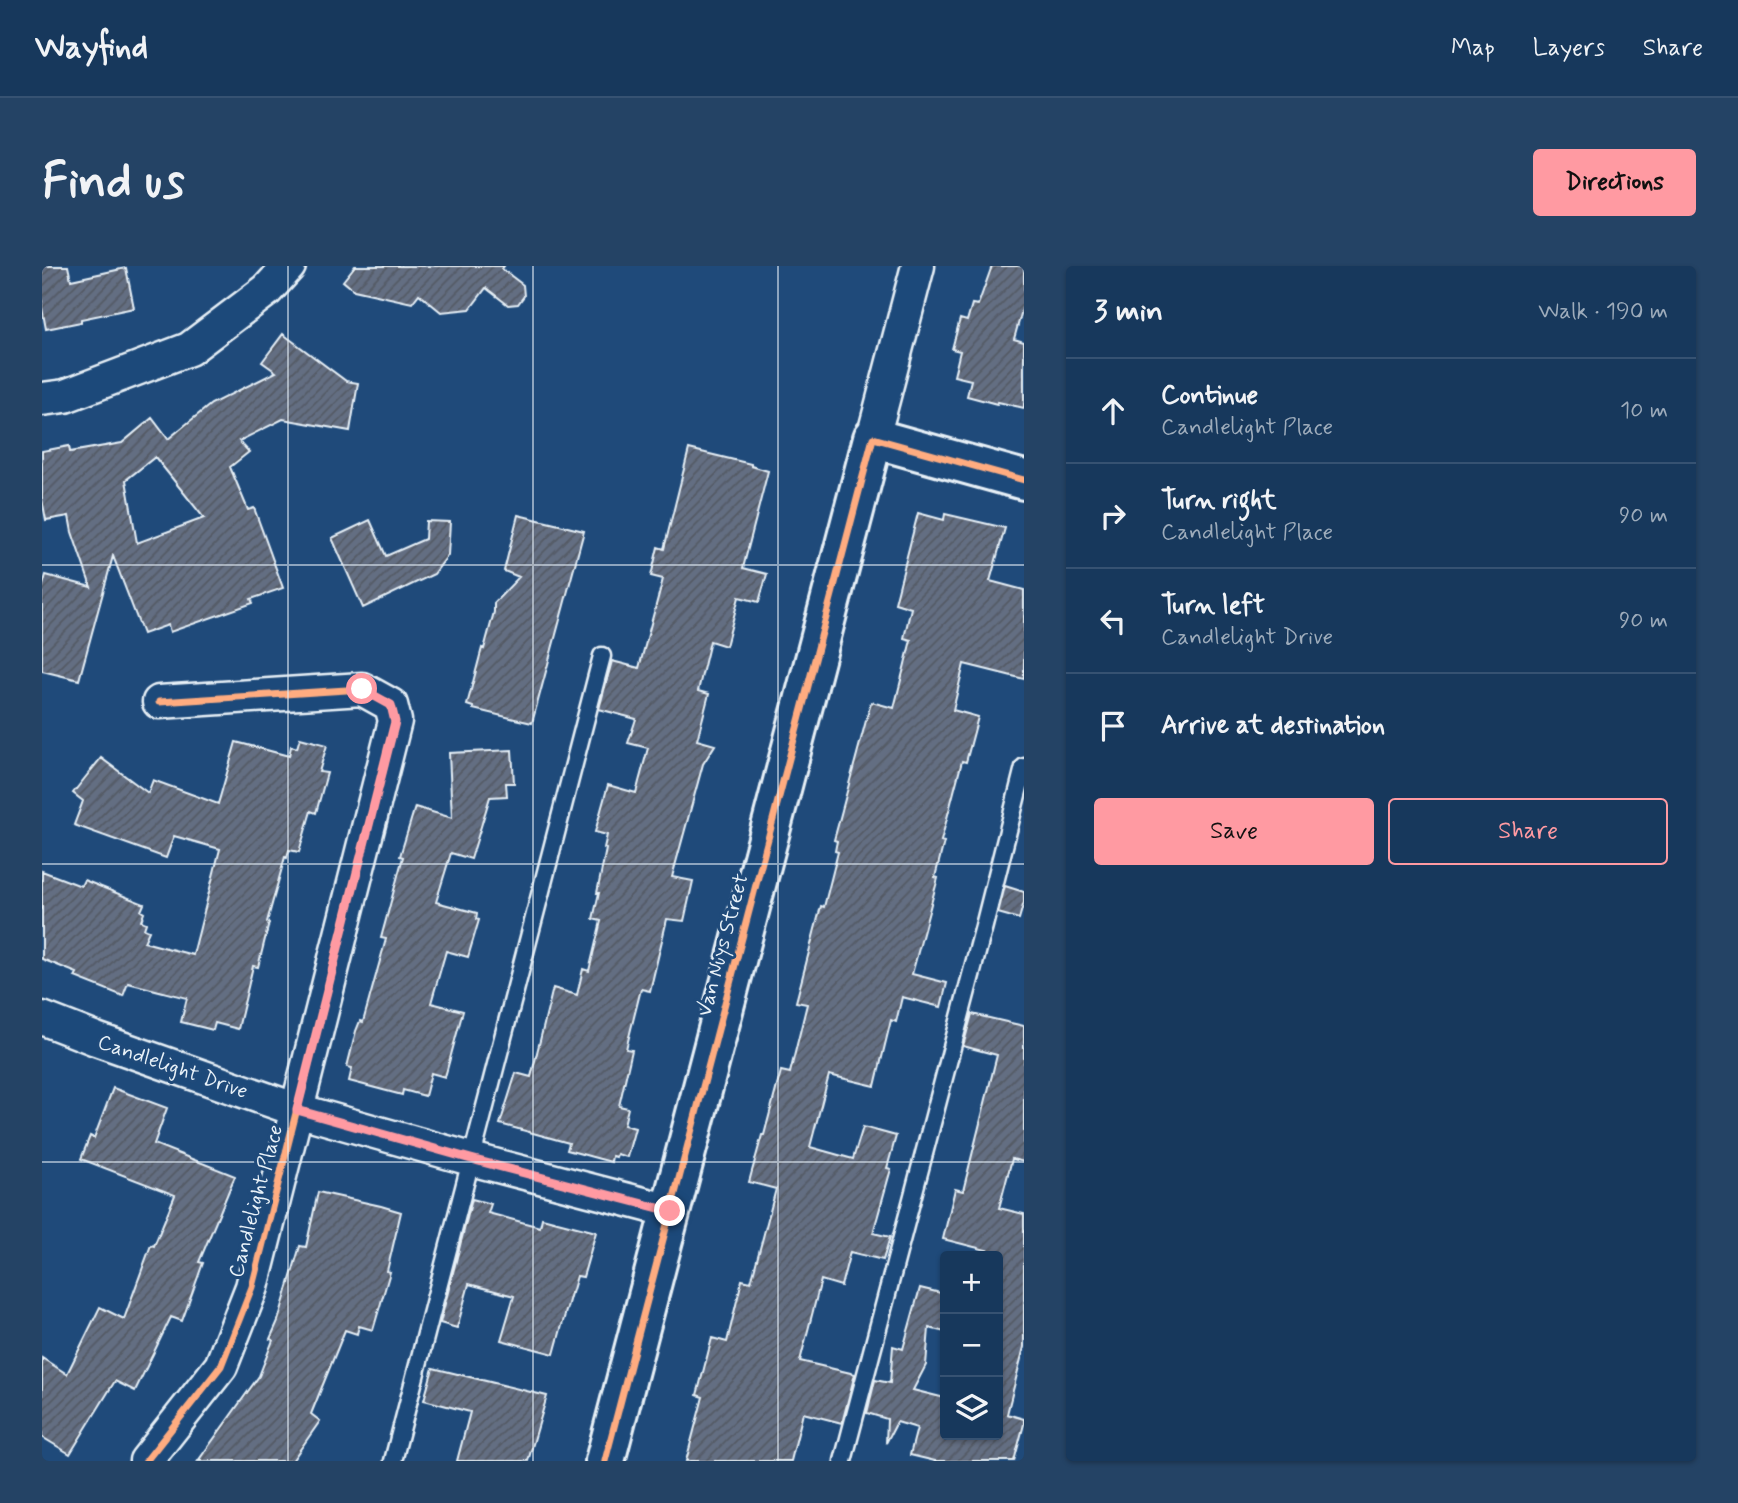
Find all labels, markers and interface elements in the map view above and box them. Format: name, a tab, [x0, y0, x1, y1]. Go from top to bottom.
text: Wayfind	[35, 26, 148, 70]
text: Map	[1451, 33, 1495, 64]
text: Layers	[1533, 33, 1605, 64]
text: Share	[1643, 33, 1703, 64]
button: Directions	[1533, 149, 1696, 216]
text: Find us	[42, 150, 185, 215]
text: 3 min	[1094, 292, 1163, 331]
text: Walk · 190 m	[1538, 297, 1668, 327]
text: Continue	[1161, 379, 1258, 413]
icon: ahead	[1094, 392, 1132, 430]
text: 10 m	[1620, 396, 1668, 426]
text: Candlelight Place	[1161, 413, 1333, 443]
text: Turn right	[1161, 484, 1277, 518]
icon: right	[1094, 497, 1132, 535]
text: 90 m	[1619, 501, 1668, 531]
text: Candlelight Place	[1161, 518, 1333, 548]
text: Turn left	[1161, 589, 1265, 623]
icon: left	[1094, 602, 1132, 640]
text: 90 m	[1619, 606, 1668, 636]
text: Candlelight Drive	[1161, 623, 1333, 653]
route start	[346, 673, 377, 704]
icon: arrive	[1094, 707, 1132, 745]
text: Arrive at destination	[1161, 709, 1385, 743]
button: Save	[1094, 798, 1374, 865]
button: Share	[1388, 798, 1668, 865]
street label: Van Nuys Street	[690, 871, 756, 1020]
street label: Candlelight Drive	[94, 1028, 252, 1106]
street label: Candlelight Place	[222, 1122, 290, 1281]
route end	[654, 1195, 685, 1226]
map controls	[940, 1251, 1003, 1440]
button: +	[940, 1251, 1003, 1314]
button: −	[940, 1314, 1003, 1377]
button: layers	[940, 1377, 1003, 1440]

